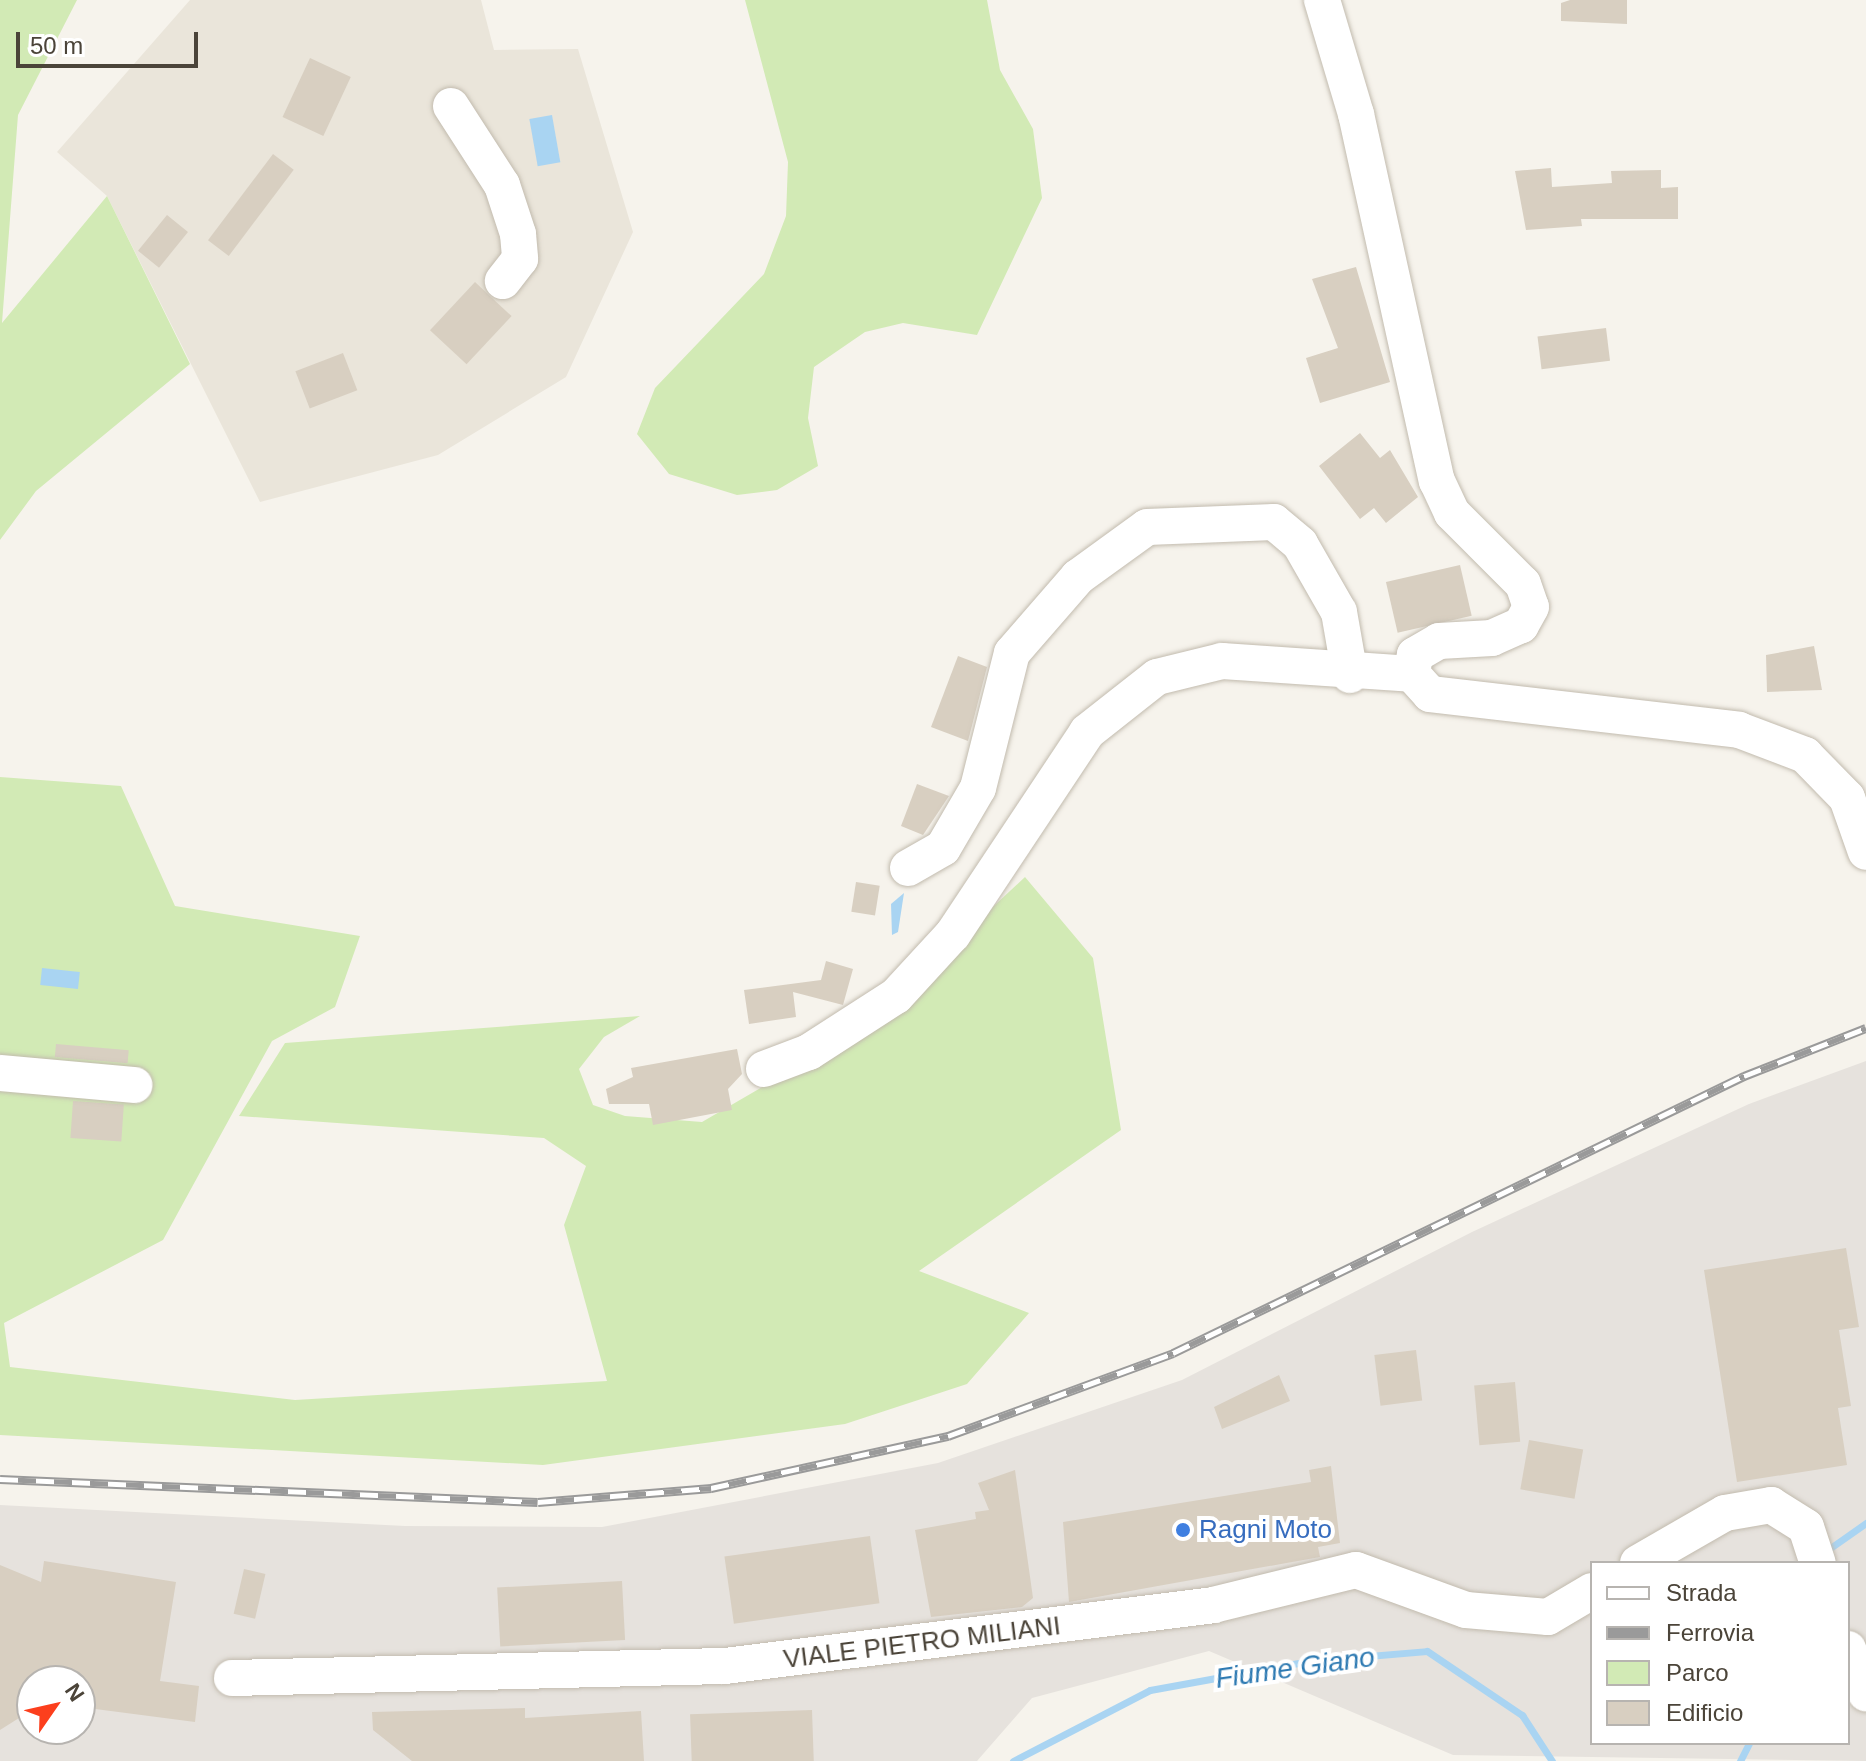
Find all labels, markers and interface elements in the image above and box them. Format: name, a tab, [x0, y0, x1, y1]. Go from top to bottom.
scale bar	[20, 16, 202, 66]
text: 50 m	[30, 32, 83, 59]
place label: Ragni Moto	[1199, 1514, 1332, 1546]
marker: Ragni Moto	[1174, 1521, 1192, 1539]
legend	[1590, 1561, 1850, 1745]
text: Strada	[1666, 1579, 1737, 1606]
street label: VIALE PIETRO MILIANI	[782, 1611, 1062, 1675]
text: Ferrovia	[1666, 1619, 1754, 1646]
water label: Fiume Giano	[1213, 1640, 1377, 1696]
text: Parco	[1666, 1659, 1729, 1686]
north arrow	[16, 1665, 96, 1745]
text: N	[60, 1679, 89, 1706]
text: Edificio	[1666, 1699, 1743, 1726]

